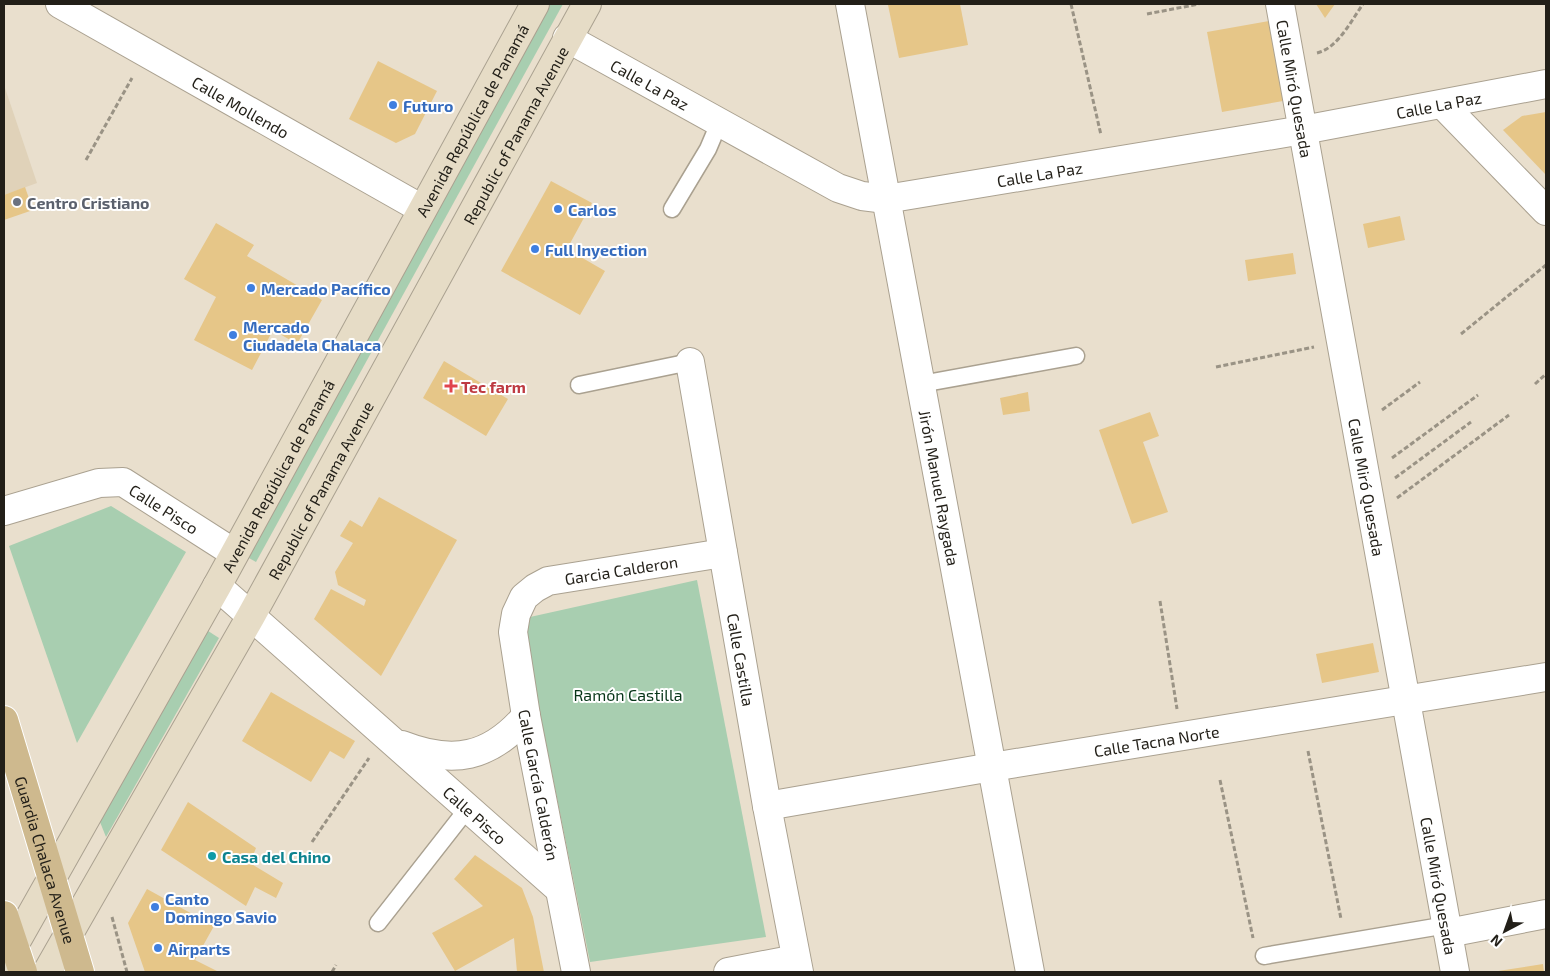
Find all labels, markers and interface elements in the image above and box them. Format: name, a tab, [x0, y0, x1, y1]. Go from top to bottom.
street label: Calle Miró Quesada	[1274, 18, 1317, 159]
street label: Avenida República de Panamá	[411, 20, 532, 220]
street label: Republic of Panama Avenue	[459, 43, 572, 227]
street label: Calle La Paz	[608, 55, 693, 113]
street label: Calle Mollendo	[189, 72, 293, 141]
street label: Calle La Paz	[1394, 87, 1483, 122]
place label: Futuro	[403, 96, 453, 115]
marker: Futuro	[387, 99, 399, 111]
street label: Calle La Paz	[995, 157, 1084, 190]
place label: Centro Cristiano	[27, 193, 150, 212]
marker: Centro Cristiano	[11, 196, 23, 208]
place label: Carlos	[568, 200, 617, 219]
marker: Carlos	[552, 203, 564, 215]
place label: Full Inyection	[545, 240, 647, 260]
marker: Full Inyection	[529, 243, 541, 255]
place label: Mercado Pacífico	[261, 279, 391, 298]
marker: Mercado Pacífico	[245, 282, 257, 294]
place label: Mercado Ciudadela Chalaca	[243, 317, 381, 354]
marker: Mercado Ciudadela Chalaca	[227, 329, 239, 341]
street label: Avenida República de Panamá	[217, 376, 338, 575]
place label: Tec farm	[461, 377, 526, 396]
marker: Tec farm	[445, 380, 457, 392]
street label: Republic of Panama Avenue	[264, 398, 377, 582]
street label: Jirón Manuel Raygada	[916, 408, 964, 567]
street label: Calle Miró Quesada	[1346, 417, 1389, 558]
street label: Calle Pisco	[126, 479, 202, 537]
street label: Garcia Calderon	[563, 551, 679, 588]
street label: Calle Castilla	[724, 612, 759, 708]
park label: Ramón Castilla	[573, 685, 683, 704]
street label: Calle García Calderón	[515, 708, 563, 862]
street label: Calle Tacna Norte	[1092, 721, 1221, 760]
street label: Guardia Chalaca Avenue	[12, 774, 80, 946]
street label: Calle Pisco	[440, 782, 511, 848]
street label: Calle Miró Quesada	[1418, 815, 1461, 956]
place label: Casa del Chino	[222, 847, 331, 866]
marker: Casa del Chino	[206, 850, 218, 862]
place label: Canto Domingo Savio	[165, 889, 277, 926]
marker: Canto Domingo Savio	[149, 901, 161, 913]
north arrow	[1480, 906, 1530, 956]
text: N	[1487, 931, 1506, 951]
place label: Airparts	[168, 939, 230, 958]
marker: Airparts	[152, 942, 164, 954]

